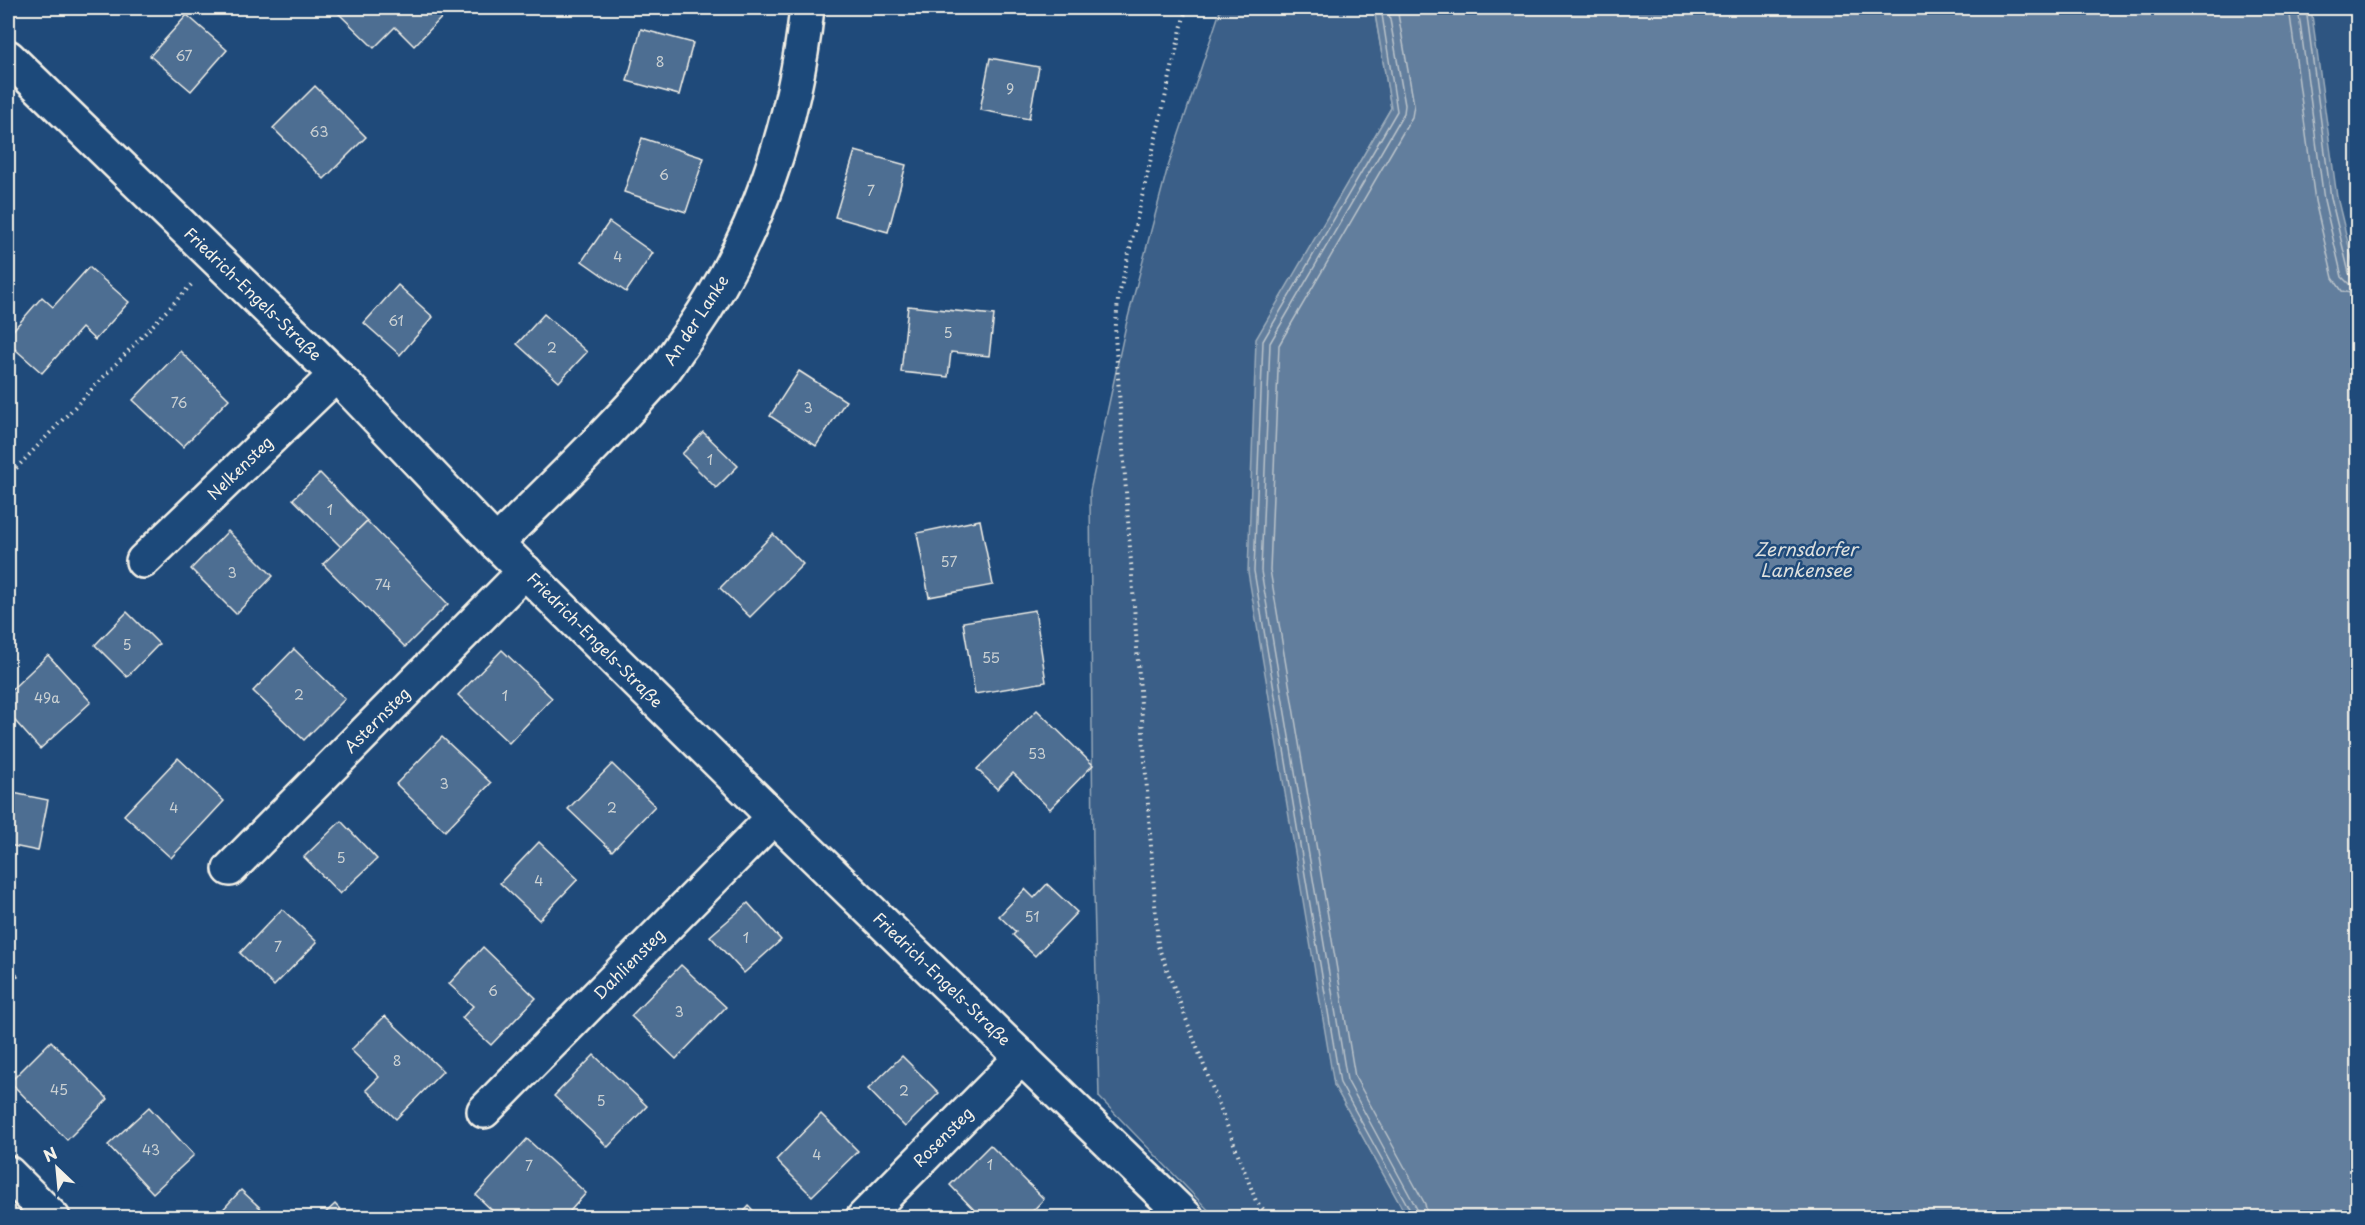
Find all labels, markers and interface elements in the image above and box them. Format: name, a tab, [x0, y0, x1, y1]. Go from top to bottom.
house number: 67	[175, 45, 193, 66]
house number: 8	[656, 51, 664, 72]
house number: 9	[1006, 78, 1014, 99]
house number: 63	[310, 121, 328, 142]
house number: 6	[659, 164, 669, 185]
house number: 7	[867, 180, 875, 201]
street label: Friedrich-Engels-Straße	[180, 221, 328, 365]
house number: 4	[613, 246, 623, 267]
street label: An der Lanke	[657, 269, 734, 370]
house number: 61	[388, 310, 404, 331]
house number: 5	[943, 322, 953, 343]
house number: 2	[547, 337, 557, 358]
house number: 76	[171, 392, 188, 413]
house number: 3	[803, 397, 813, 418]
street label: Nelkensteg	[201, 430, 277, 505]
house number: 1	[707, 449, 713, 470]
house number: 1	[327, 499, 333, 520]
water label: Zernsdorfer Lankensee	[1755, 535, 1860, 583]
house number: 57	[941, 551, 957, 572]
house number: 3	[227, 562, 237, 583]
street label: Friedrich-Engels-Straße	[523, 566, 669, 712]
house number: 74	[375, 574, 391, 595]
house number: 5	[122, 634, 132, 655]
house number: 55	[982, 647, 1000, 668]
street label: Asternsteg	[338, 681, 415, 758]
house number: 2	[294, 684, 304, 705]
house number: 1	[502, 685, 508, 706]
house number: 49a	[34, 687, 60, 708]
house number: 53	[1028, 743, 1046, 764]
house number: 3	[439, 773, 449, 794]
house number: 4	[169, 797, 179, 818]
house number: 2	[607, 797, 617, 818]
house number: 5	[336, 847, 346, 868]
house number: 4	[534, 870, 544, 891]
street label: Friedrich-Engels-Straße	[869, 906, 1017, 1050]
house number: 51	[1025, 906, 1039, 927]
street label: Dahliensteg	[587, 922, 669, 1004]
house number: 1	[743, 927, 749, 948]
house number: 7	[274, 936, 282, 957]
house number: 6	[488, 980, 498, 1001]
house number: 3	[674, 1001, 684, 1022]
house number: 8	[393, 1050, 401, 1071]
house number: 45	[50, 1079, 68, 1100]
house number: 2	[899, 1080, 909, 1101]
house number: 5	[596, 1090, 606, 1111]
street label: Rosensteg	[907, 1101, 978, 1172]
north arrow	[27, 1138, 87, 1198]
house number: 43	[142, 1139, 160, 1160]
text: N	[39, 1140, 61, 1167]
house number: 4	[812, 1144, 822, 1165]
house number: 1	[987, 1154, 993, 1175]
house number: 7	[525, 1155, 533, 1176]

